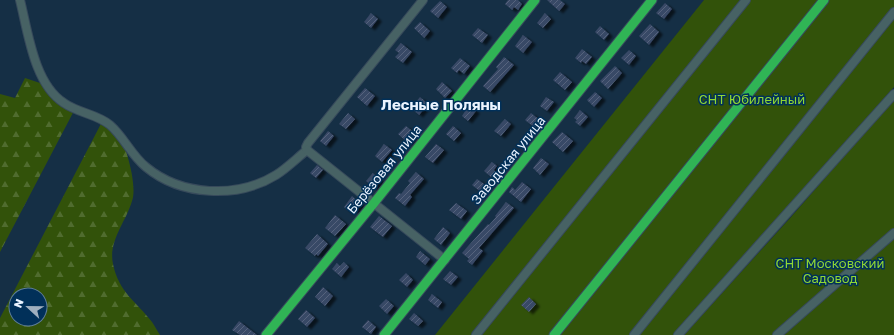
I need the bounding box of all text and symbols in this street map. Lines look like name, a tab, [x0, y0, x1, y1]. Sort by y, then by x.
park label: СНТ Юбилейный	[699, 91, 805, 107]
district label: Лесные Поляны	[381, 95, 501, 113]
street label: Заводская улица	[467, 113, 549, 207]
street label: Берёзовая улица	[343, 121, 425, 217]
park label: СНТ Московский Садовод	[776, 255, 884, 286]
north arrow	[8, 287, 48, 327]
text: N	[11, 297, 26, 309]

